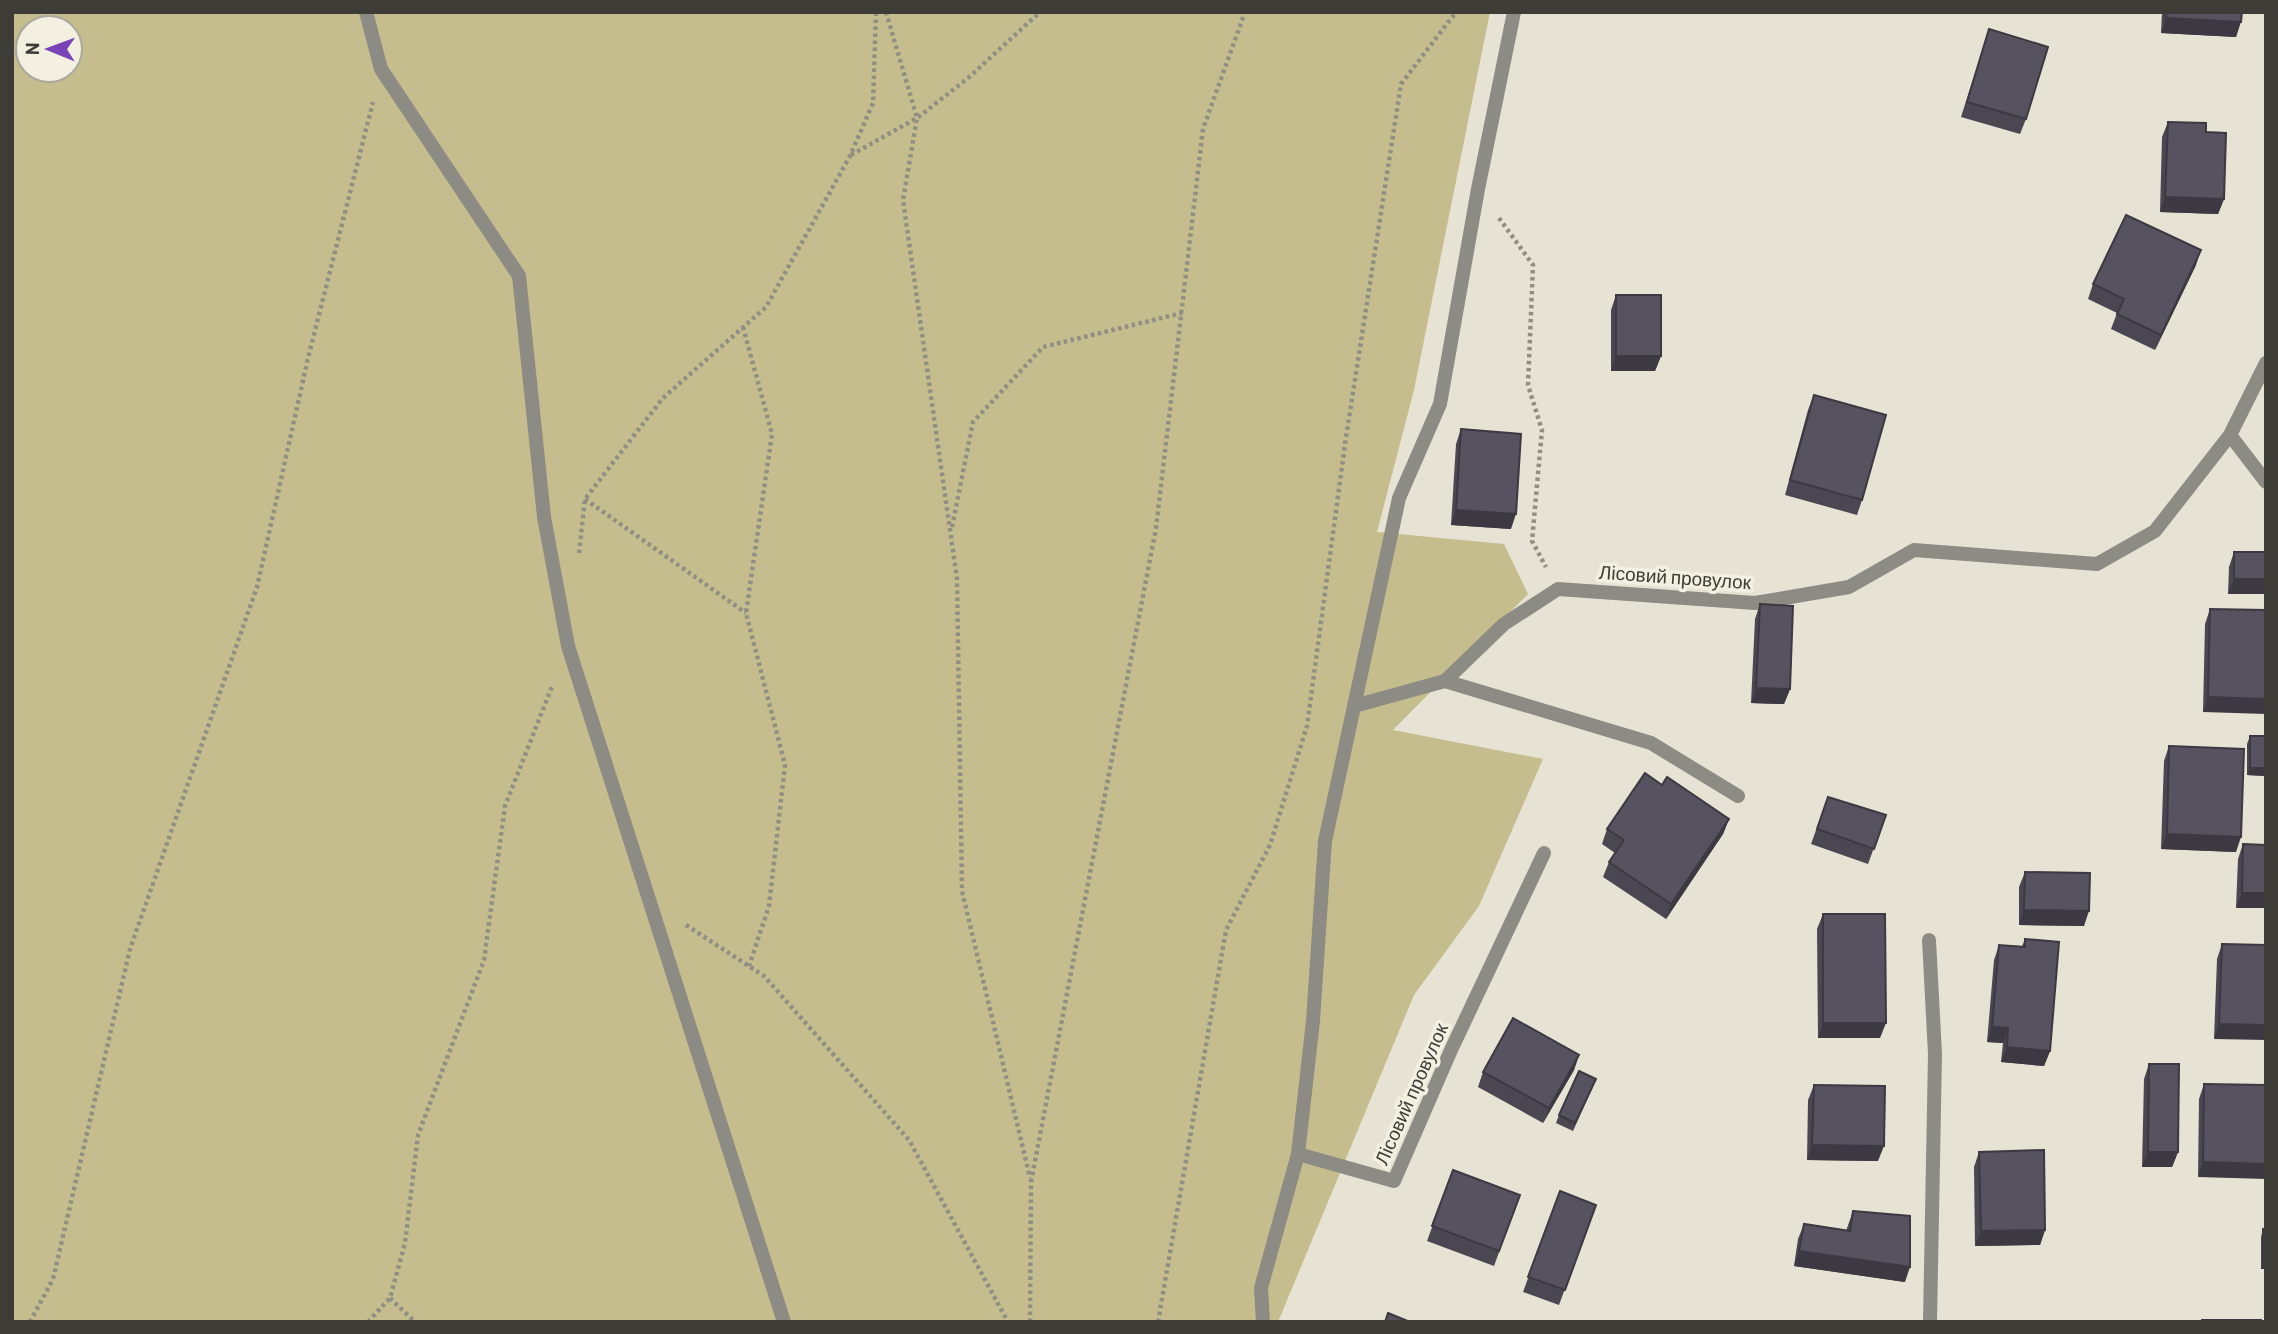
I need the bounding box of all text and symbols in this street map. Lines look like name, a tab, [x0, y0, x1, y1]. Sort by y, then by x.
north arrow	[14, 14, 84, 84]
text: N	[20, 42, 43, 55]
street label: Лісовий провулок	[1598, 560, 1753, 593]
street label: Лісовий провулок	[1369, 1019, 1452, 1168]

